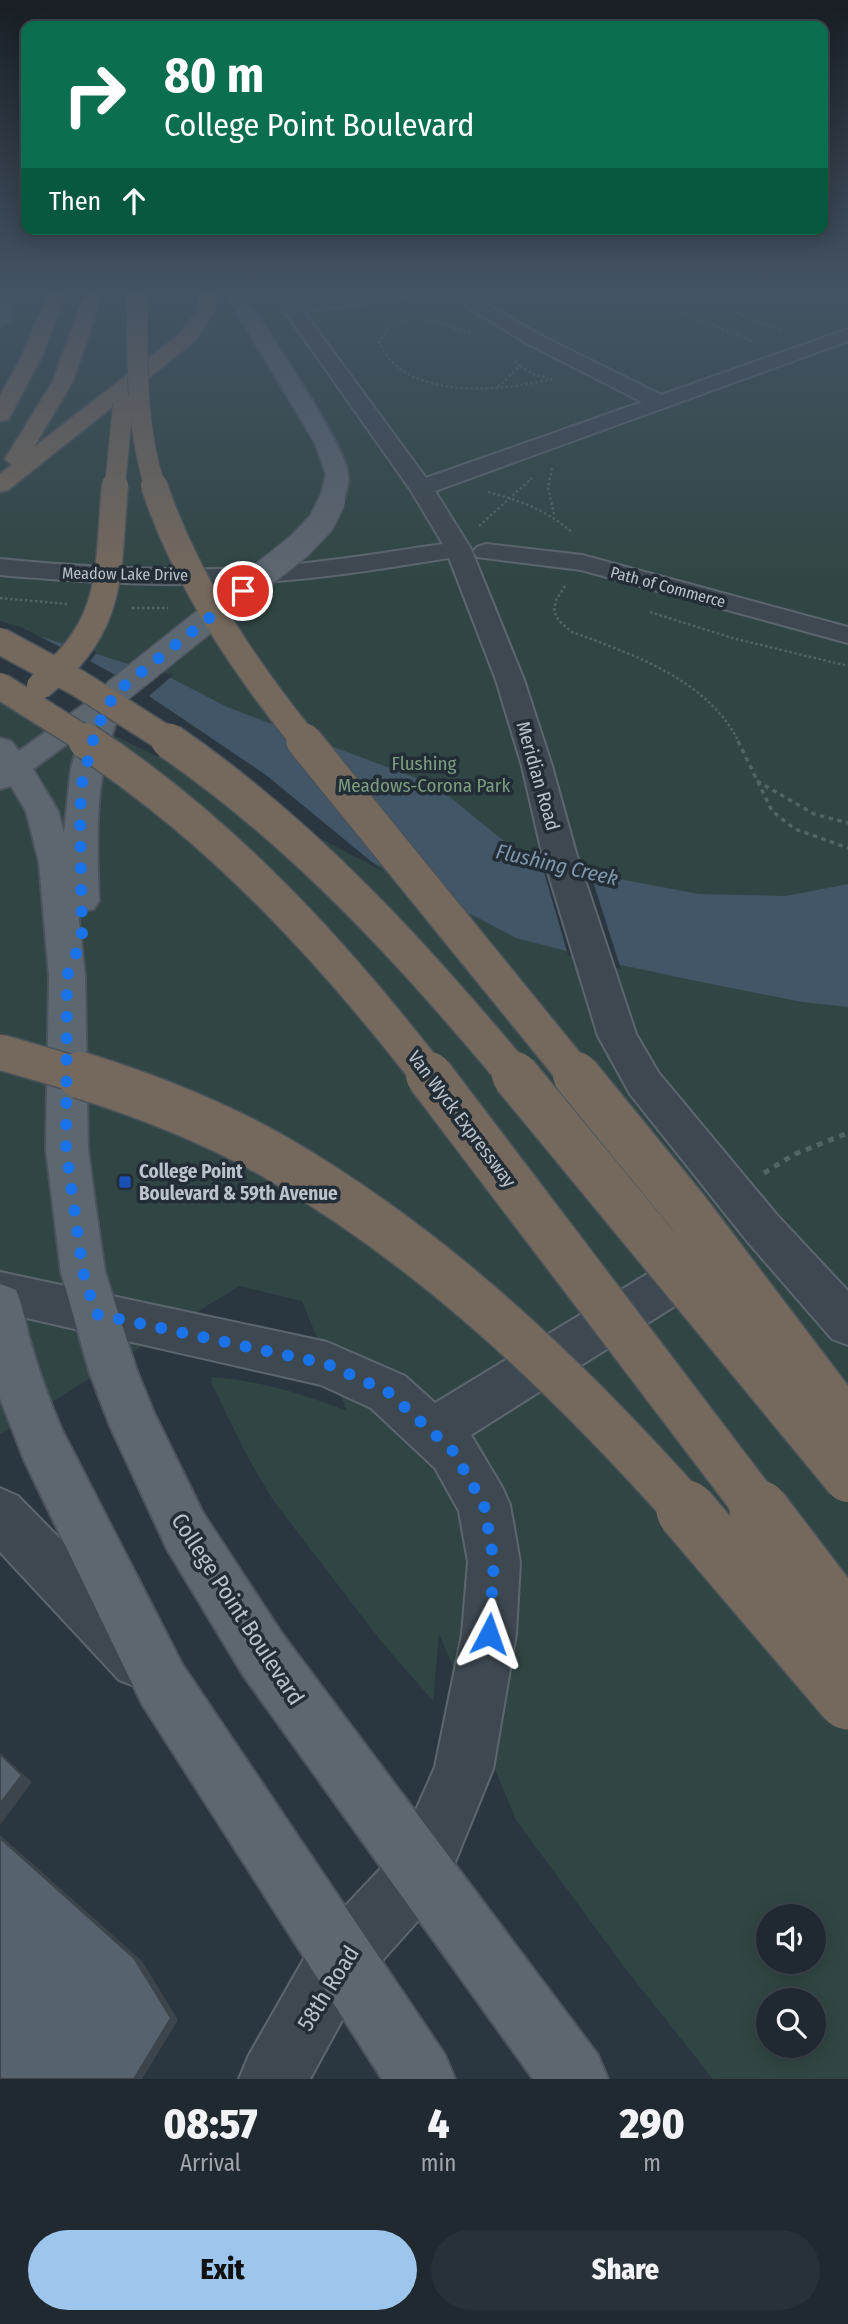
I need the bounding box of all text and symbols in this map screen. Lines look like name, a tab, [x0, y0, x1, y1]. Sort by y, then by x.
text: 80 m	[164, 46, 264, 105]
icon: right	[49, 49, 140, 140]
text: College Point Boulevard	[164, 106, 474, 144]
icon: ahead	[115, 182, 153, 220]
text: Then	[49, 186, 101, 217]
pin	[213, 561, 273, 621]
street label: Meadow Lake Drive	[62, 563, 188, 585]
street label: Path of Commerce	[608, 563, 728, 611]
icon: arrive	[224, 572, 262, 610]
street label: Meridian Road	[511, 719, 565, 833]
park label: Flushing Meadows-Corona Park	[338, 752, 510, 797]
water label: Flushing Creek	[493, 838, 621, 892]
street label: Van Wyck Expressway	[403, 1046, 521, 1192]
place label: College Point Boulevard & 59th Avenue	[139, 1160, 338, 1205]
marker: College Point Boulevard & 59th Avenue	[117, 1174, 133, 1190]
street label: College Point Boulevard	[166, 1508, 310, 1710]
position arrow	[452, 1597, 526, 1671]
map controls	[756, 1904, 826, 2058]
button: sound	[756, 1904, 826, 1974]
street label: 58th Road	[291, 1940, 365, 2036]
button: search	[756, 1988, 826, 2058]
text: 08:57	[163, 2099, 257, 2149]
text: 4	[428, 2099, 450, 2149]
text: 290	[620, 2099, 685, 2149]
text: Arrival	[180, 2149, 241, 2177]
text: min	[421, 2149, 456, 2177]
text: m	[643, 2149, 661, 2177]
button: Exit	[28, 2230, 417, 2310]
button: Share	[431, 2230, 820, 2310]

